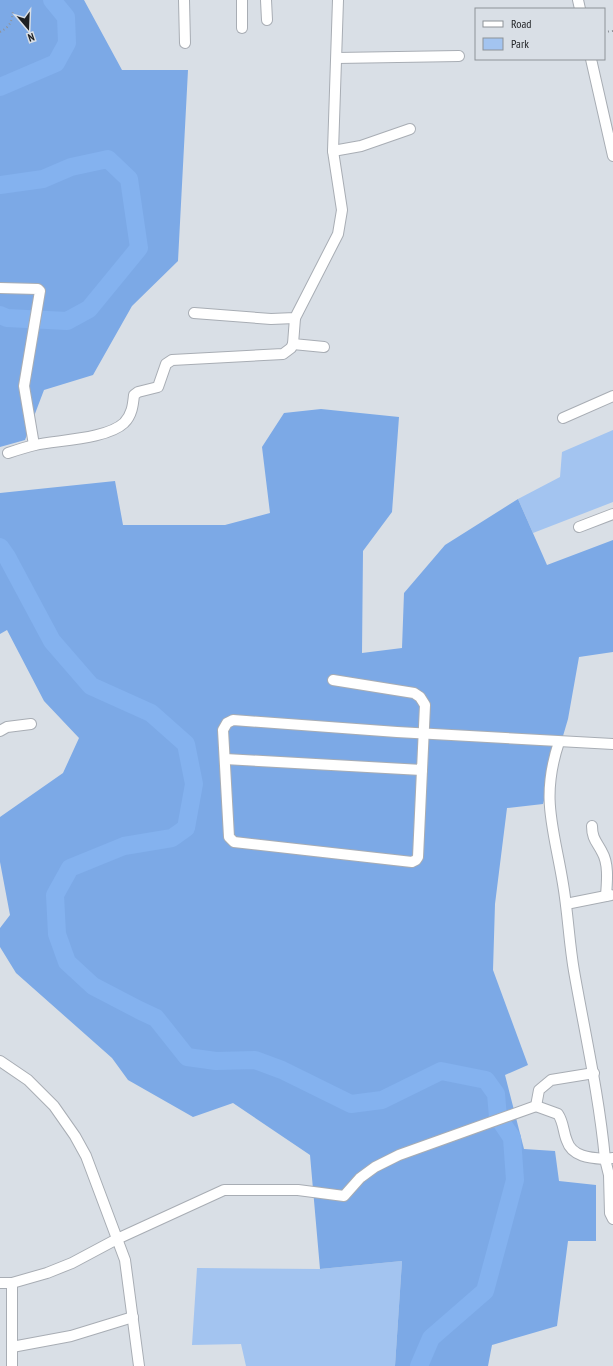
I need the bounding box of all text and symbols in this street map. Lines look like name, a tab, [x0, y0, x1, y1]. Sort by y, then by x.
north arrow	[8, 8, 48, 48]
legend	[475, 8, 605, 60]
text: Road	[511, 16, 531, 31]
text: N	[26, 30, 36, 45]
text: Park	[511, 36, 529, 51]

